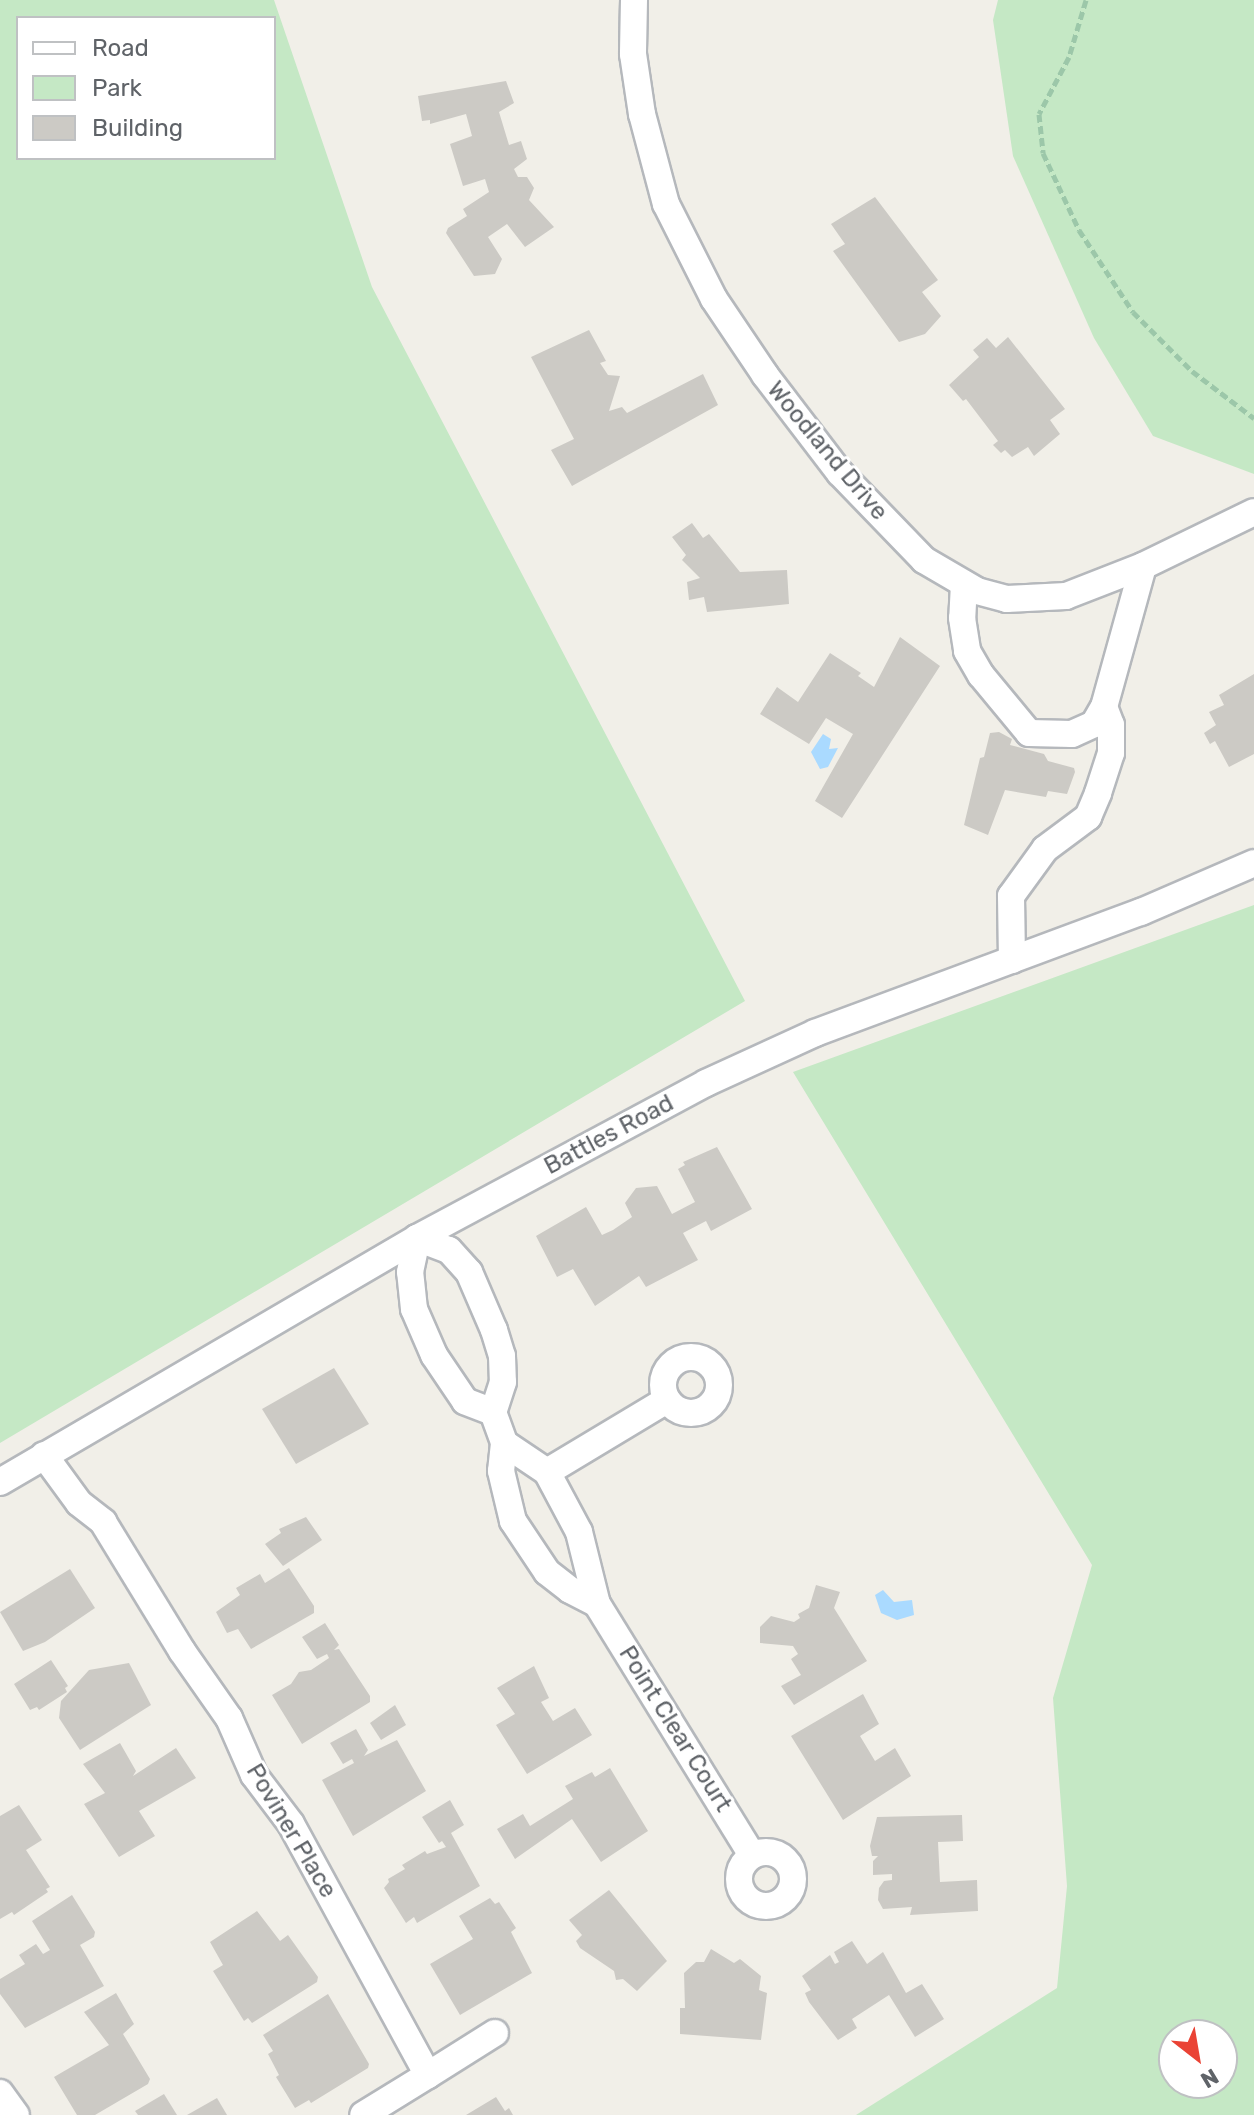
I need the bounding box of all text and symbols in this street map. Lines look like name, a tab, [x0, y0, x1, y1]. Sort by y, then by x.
legend	[16, 16, 276, 160]
text: Road	[92, 34, 149, 62]
text: Park	[92, 74, 142, 102]
text: Building	[92, 114, 183, 142]
street label: Woodland Drive	[761, 376, 893, 526]
street label: Battles Road	[539, 1089, 679, 1181]
street label: Point Clear Court	[612, 1641, 738, 1817]
street label: Poviner Place	[240, 1759, 342, 1903]
north arrow	[1158, 2019, 1238, 2099]
text: N	[1196, 2063, 1223, 2094]

